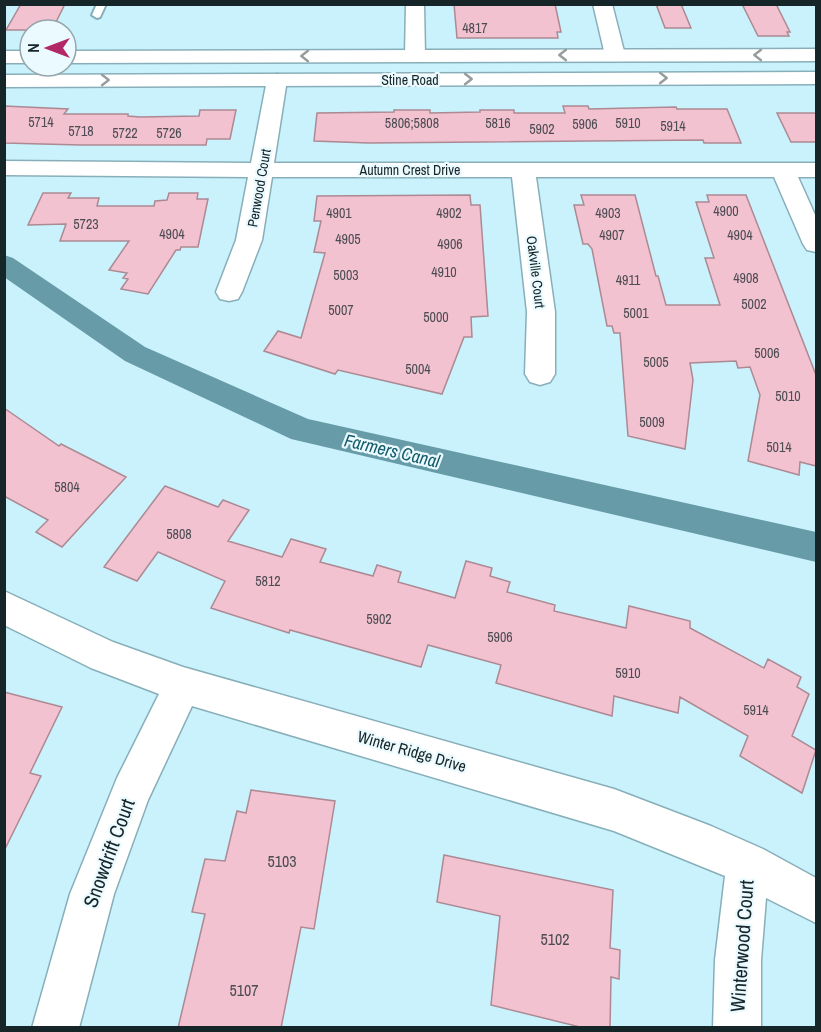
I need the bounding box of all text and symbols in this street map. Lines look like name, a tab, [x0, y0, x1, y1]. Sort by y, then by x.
north arrow	[18, 18, 78, 78]
house number: 4817	[462, 19, 488, 37]
text: N	[22, 43, 44, 53]
one-way arrow	[559, 49, 568, 61]
one-way arrow	[754, 49, 763, 61]
one-way arrow	[301, 50, 310, 62]
street label: Stine Road	[381, 71, 439, 89]
one-way arrow	[658, 72, 667, 84]
one-way arrow	[463, 73, 472, 85]
one-way arrow	[100, 74, 109, 87]
house number: 5714	[28, 113, 54, 131]
house number: 5806;5808	[385, 114, 439, 132]
house number: 5816	[485, 114, 511, 132]
house number: 5910	[615, 114, 641, 132]
house number: 5906	[572, 115, 598, 133]
house number: 5914	[660, 117, 686, 135]
house number: 5902	[529, 120, 555, 138]
house number: 5718	[68, 122, 94, 140]
house number: 5722	[112, 124, 138, 142]
house number: 5726	[156, 124, 182, 142]
street label: Penwood Court	[243, 147, 275, 229]
street label: Autumn Crest Drive	[359, 161, 460, 179]
house number: 4900	[713, 202, 739, 220]
house number: 4901	[326, 204, 352, 222]
house number: 4902	[436, 204, 462, 222]
house number: 4903	[595, 204, 621, 222]
house number: 5723	[73, 215, 99, 233]
house number: 4904	[159, 225, 185, 243]
house number: 4907	[599, 226, 625, 244]
house number: 4904	[727, 226, 753, 244]
house number: 4905	[335, 230, 361, 248]
house number: 4906	[437, 235, 463, 253]
street label: Oakville Court	[523, 235, 549, 309]
house number: 4910	[431, 263, 457, 281]
house number: 5003	[333, 266, 359, 284]
house number: 4908	[733, 269, 759, 287]
house number: 4911	[616, 271, 641, 289]
house number: 5002	[741, 295, 767, 313]
house number: 5007	[328, 301, 354, 319]
house number: 5001	[623, 304, 649, 322]
house number: 5000	[423, 308, 449, 326]
house number: 5006	[754, 344, 780, 362]
house number: 5005	[643, 353, 669, 371]
house number: 5004	[405, 360, 431, 378]
house number: 5010	[775, 387, 801, 405]
house number: 5009	[639, 413, 665, 431]
water label: Farmers Canal	[342, 427, 443, 474]
house number: 5014	[766, 438, 792, 456]
house number: 5804	[54, 478, 80, 496]
house number: 5808	[166, 525, 192, 543]
house number: 5812	[255, 572, 281, 590]
house number: 5902	[366, 610, 392, 628]
house number: 5906	[487, 628, 513, 646]
house number: 5910	[615, 664, 641, 682]
house number: 5914	[743, 701, 769, 719]
street label: Winter Ridge Drive	[355, 725, 469, 777]
street label: Snowdrift Court	[76, 794, 141, 911]
house number: 5103	[267, 850, 297, 872]
street label: Winterwood Court	[723, 879, 760, 1013]
house number: 5102	[540, 928, 570, 950]
house number: 5107	[229, 979, 259, 1001]

